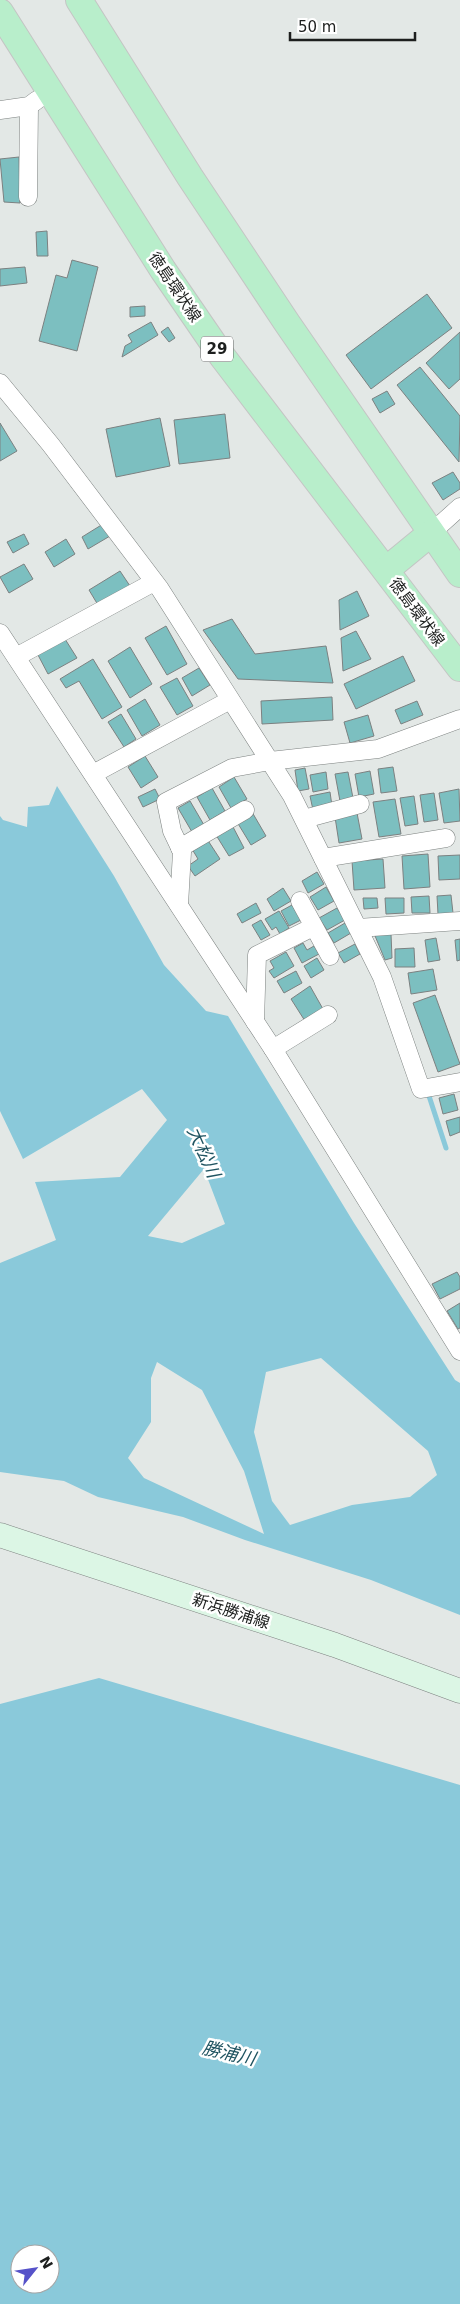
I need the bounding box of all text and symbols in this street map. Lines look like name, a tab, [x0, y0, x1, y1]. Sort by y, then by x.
scale bar	[290, 10, 415, 42]
text: 50 m	[298, 18, 336, 36]
street label: 徳島環状線	[145, 249, 205, 325]
road number: 29	[201, 336, 233, 362]
street label: 徳島環状線	[385, 574, 449, 650]
water label: 大松川	[183, 1123, 225, 1183]
street label: 新浜勝浦線	[190, 1590, 272, 1632]
water label: 勝浦川	[200, 2037, 260, 2070]
north arrow	[10, 2244, 60, 2294]
text: N	[36, 2253, 56, 2272]

